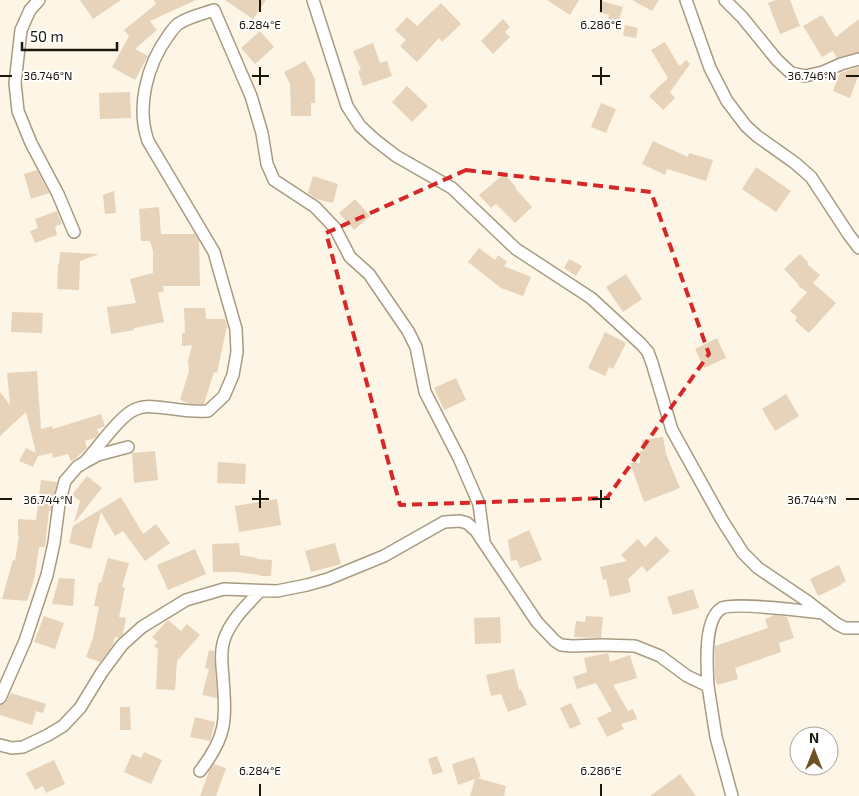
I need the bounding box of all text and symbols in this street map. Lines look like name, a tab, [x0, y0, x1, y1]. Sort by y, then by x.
text: 6.284°E	[239, 17, 281, 31]
text: 6.286°E	[580, 17, 622, 31]
scale bar	[22, 20, 118, 52]
text: 50 m	[30, 27, 64, 45]
text: 36.746°N	[23, 68, 73, 82]
text: 36.746°N	[787, 68, 837, 82]
text: 36.744°N	[23, 492, 73, 506]
text: 36.744°N	[787, 492, 837, 506]
north arrow	[789, 726, 839, 776]
text: N	[809, 729, 819, 746]
text: 6.284°E	[239, 763, 281, 777]
text: 6.286°E	[580, 763, 622, 777]

